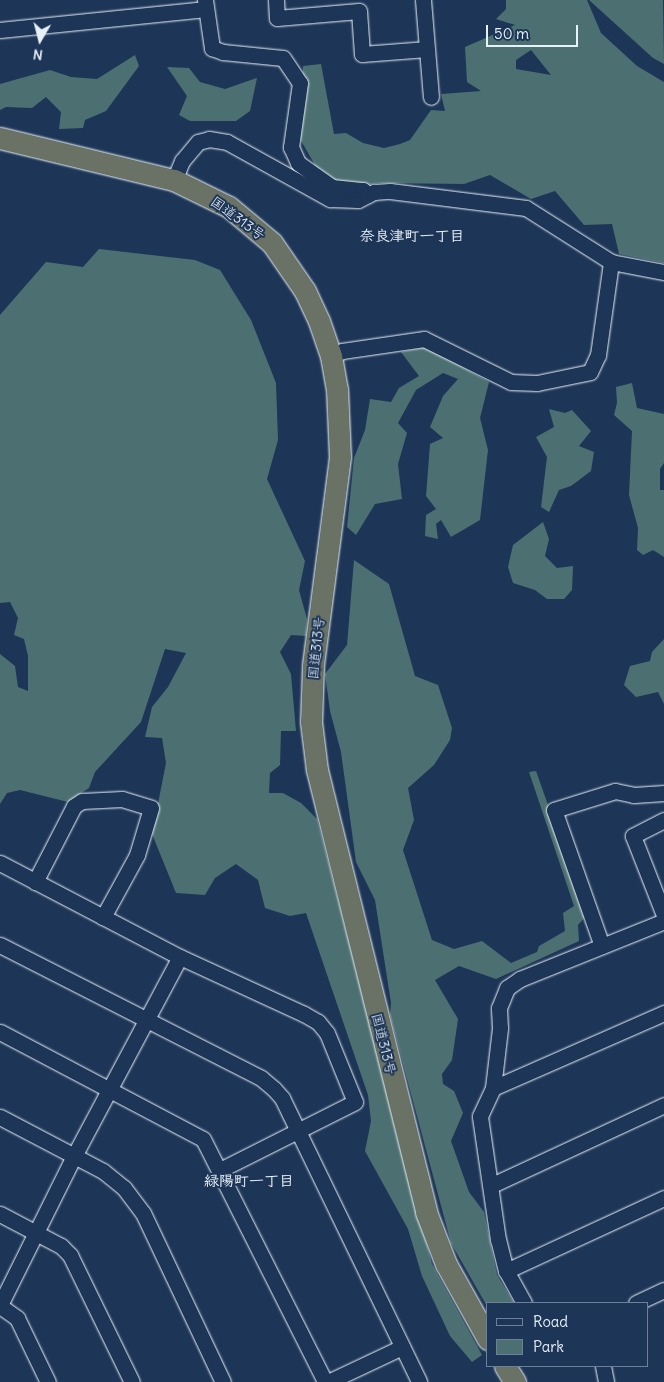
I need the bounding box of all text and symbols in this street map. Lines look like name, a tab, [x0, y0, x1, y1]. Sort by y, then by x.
north arrow	[15, 15, 65, 65]
scale bar	[489, 15, 582, 47]
text: 50 m	[494, 24, 529, 43]
text: N	[32, 45, 44, 64]
street label: 国道313号	[207, 193, 269, 243]
district label: 奈良津町一丁目	[360, 227, 464, 245]
street label: 国道313号	[304, 616, 328, 680]
street label: 国道313号	[368, 1011, 400, 1077]
district label: 緑陽町一丁目	[204, 1172, 294, 1190]
legend	[487, 1302, 649, 1367]
text: Road	[533, 1312, 568, 1331]
text: Park	[533, 1337, 564, 1356]

